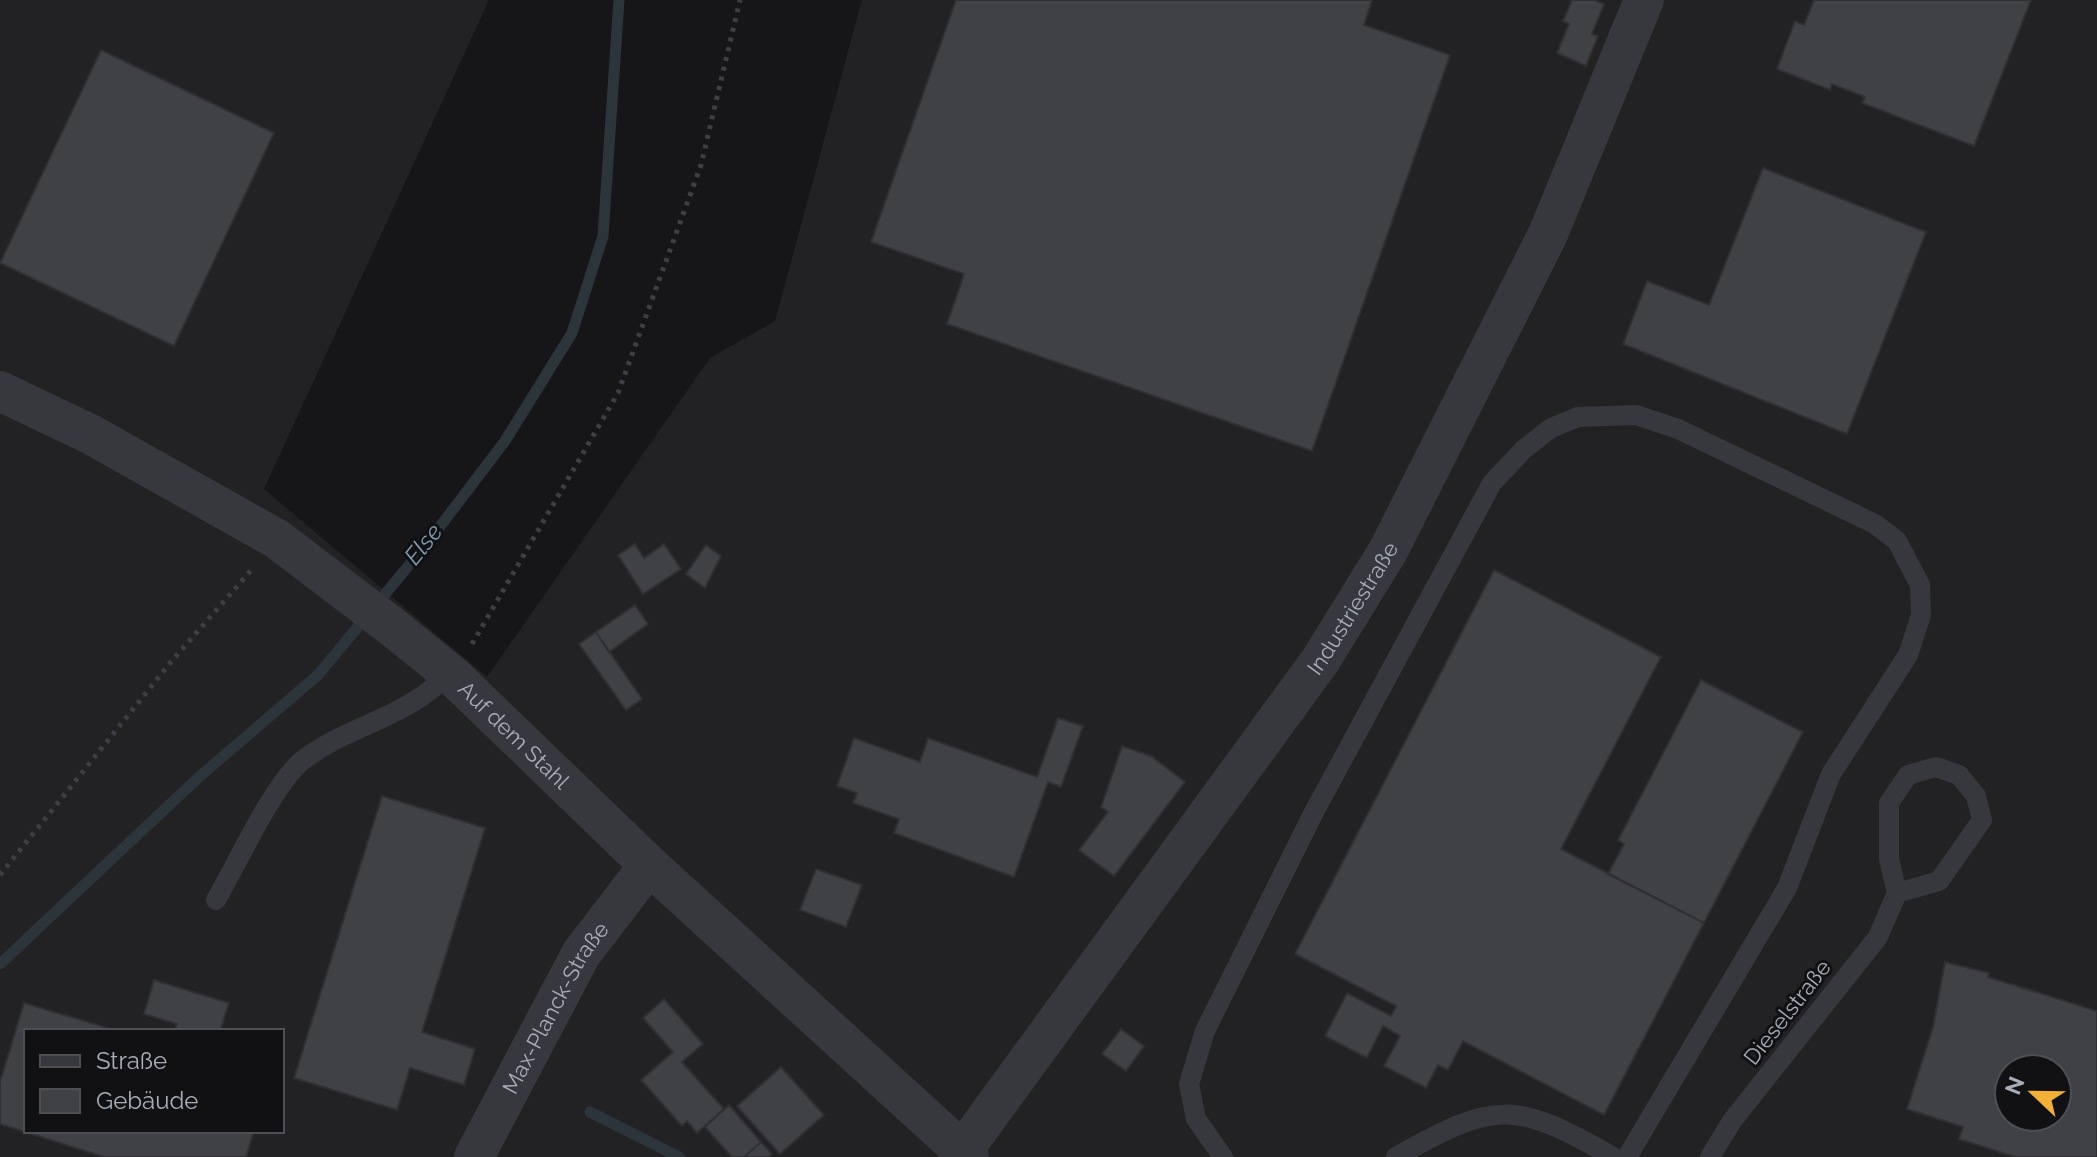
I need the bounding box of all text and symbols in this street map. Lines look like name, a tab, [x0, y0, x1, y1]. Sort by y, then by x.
water label: Else	[398, 518, 448, 570]
street label: Industriestraße	[1301, 538, 1403, 680]
street label: Auf dem Stahl	[453, 676, 575, 794]
street label: Max-Planck-Straße	[497, 917, 614, 1098]
street label: Dieselstraße	[1738, 954, 1836, 1070]
legend	[24, 1029, 284, 1133]
text: Straße	[96, 1046, 167, 1075]
north arrow	[1993, 1053, 2073, 1133]
text: N	[1999, 1073, 2030, 1098]
text: Gebäude	[96, 1086, 198, 1115]

